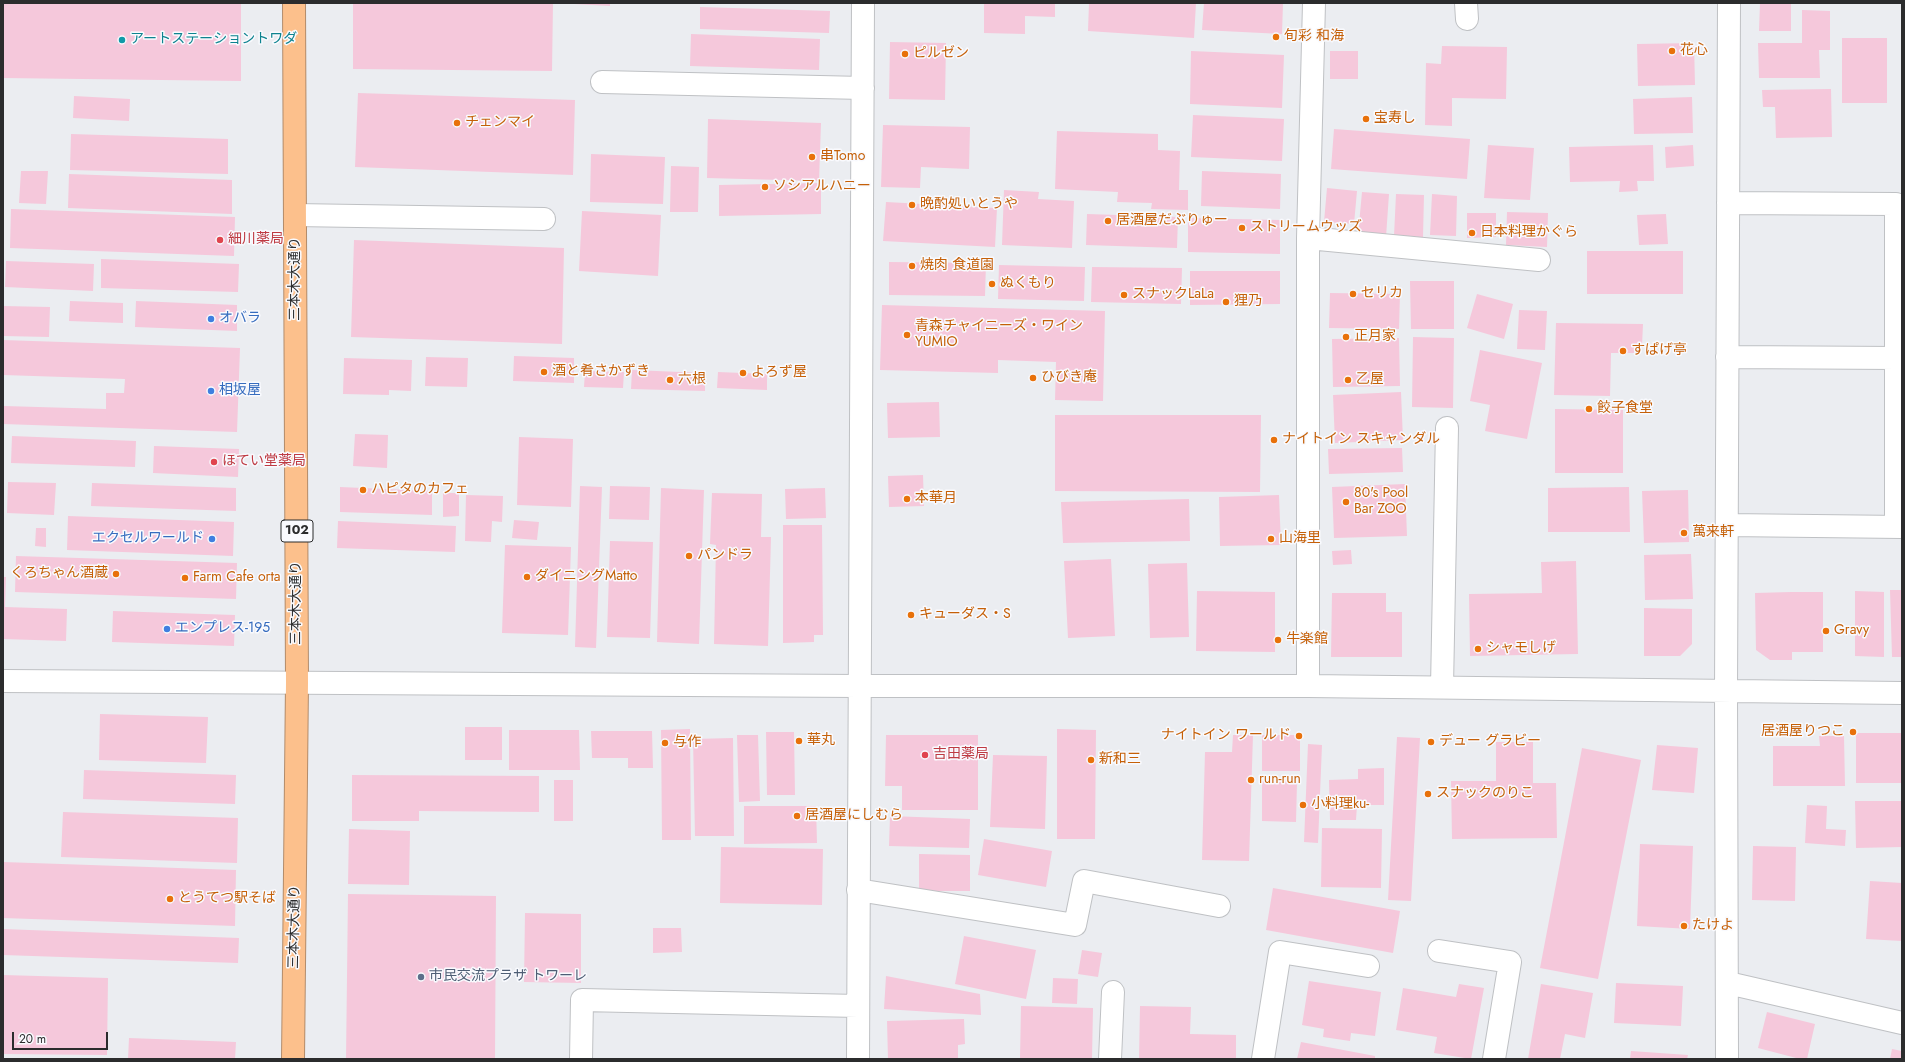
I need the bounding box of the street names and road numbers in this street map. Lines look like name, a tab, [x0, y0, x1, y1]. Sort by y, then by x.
street label: 三本木大通り	[288, 237, 304, 321]
road number: 102	[281, 520, 313, 542]
street label: 三本木大通り	[289, 561, 305, 645]
street label: 三本木大通り	[286, 885, 304, 969]

